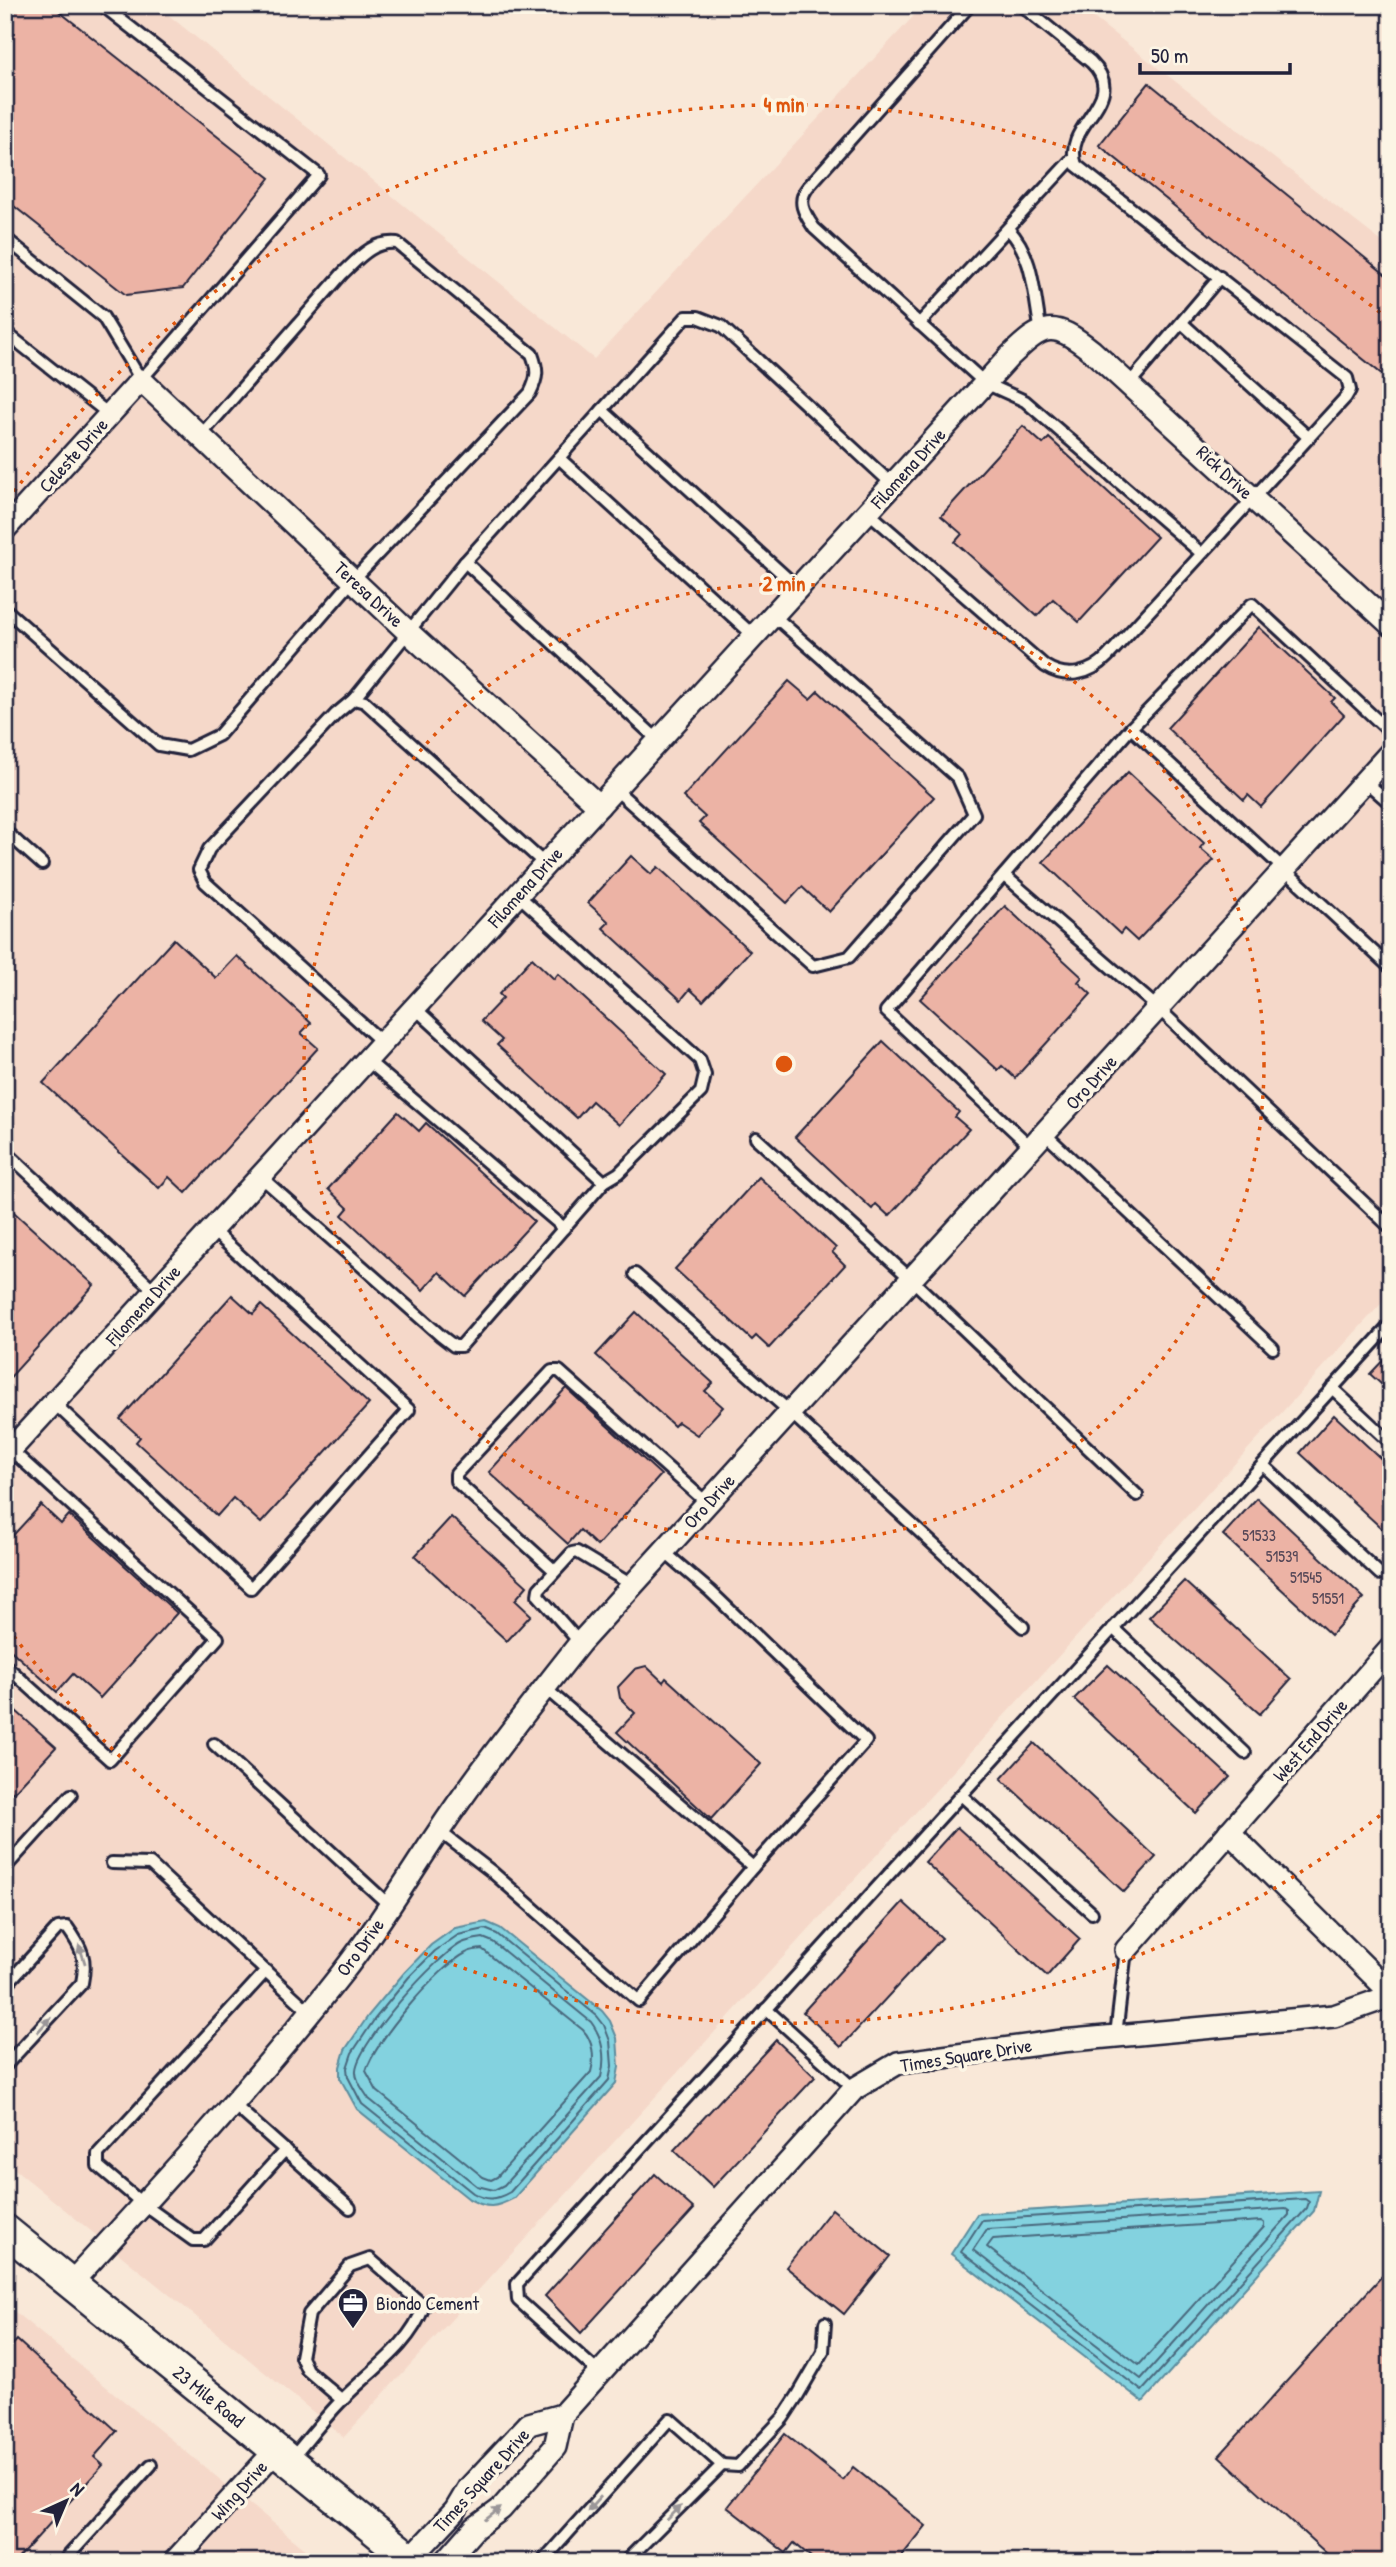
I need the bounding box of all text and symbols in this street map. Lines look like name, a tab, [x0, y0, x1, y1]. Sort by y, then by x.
scale bar	[1140, 32, 1291, 76]
text: 50 m	[1151, 41, 1188, 70]
text: 4 min	[763, 90, 805, 119]
street label: Celeste Drive	[33, 412, 114, 498]
street label: Filomena Drive	[864, 422, 952, 515]
street label: Rick Drive	[1191, 439, 1259, 505]
street label: Teresa Drive	[329, 555, 410, 633]
text: 2 min	[762, 569, 806, 598]
street label: Filomena Drive	[481, 841, 569, 934]
street label: Oro Drive	[1059, 1049, 1123, 1115]
centre of rings	[772, 1052, 796, 1076]
street label: Filomena Drive	[99, 1259, 187, 1352]
street label: Oro Drive	[677, 1468, 741, 1534]
house number: 51533	[1242, 1524, 1276, 1546]
house number: 51539	[1266, 1545, 1298, 1567]
house number: 51545	[1290, 1566, 1322, 1588]
house number: 51551	[1312, 1587, 1344, 1609]
street label: West End Drive	[1267, 1693, 1354, 1787]
street label: Oro Drive	[330, 1912, 390, 1981]
one-way arrow	[76, 1943, 87, 1964]
one-way arrow	[35, 2017, 51, 2034]
street label: Times Square Drive	[898, 2032, 1034, 2078]
office icon: Biondo Cement	[336, 2286, 370, 2330]
place label: Biondo Cement	[376, 2290, 480, 2316]
street label: 23 Mile Road	[168, 2359, 251, 2433]
street label: Times Square Drive	[427, 2422, 535, 2538]
street label: Wing Drive	[205, 2454, 273, 2526]
north arrow	[32, 2466, 102, 2536]
text: N	[65, 2476, 90, 2502]
one-way arrow	[586, 2495, 602, 2513]
one-way arrow	[665, 2505, 682, 2522]
one-way arrow	[484, 2506, 502, 2521]

